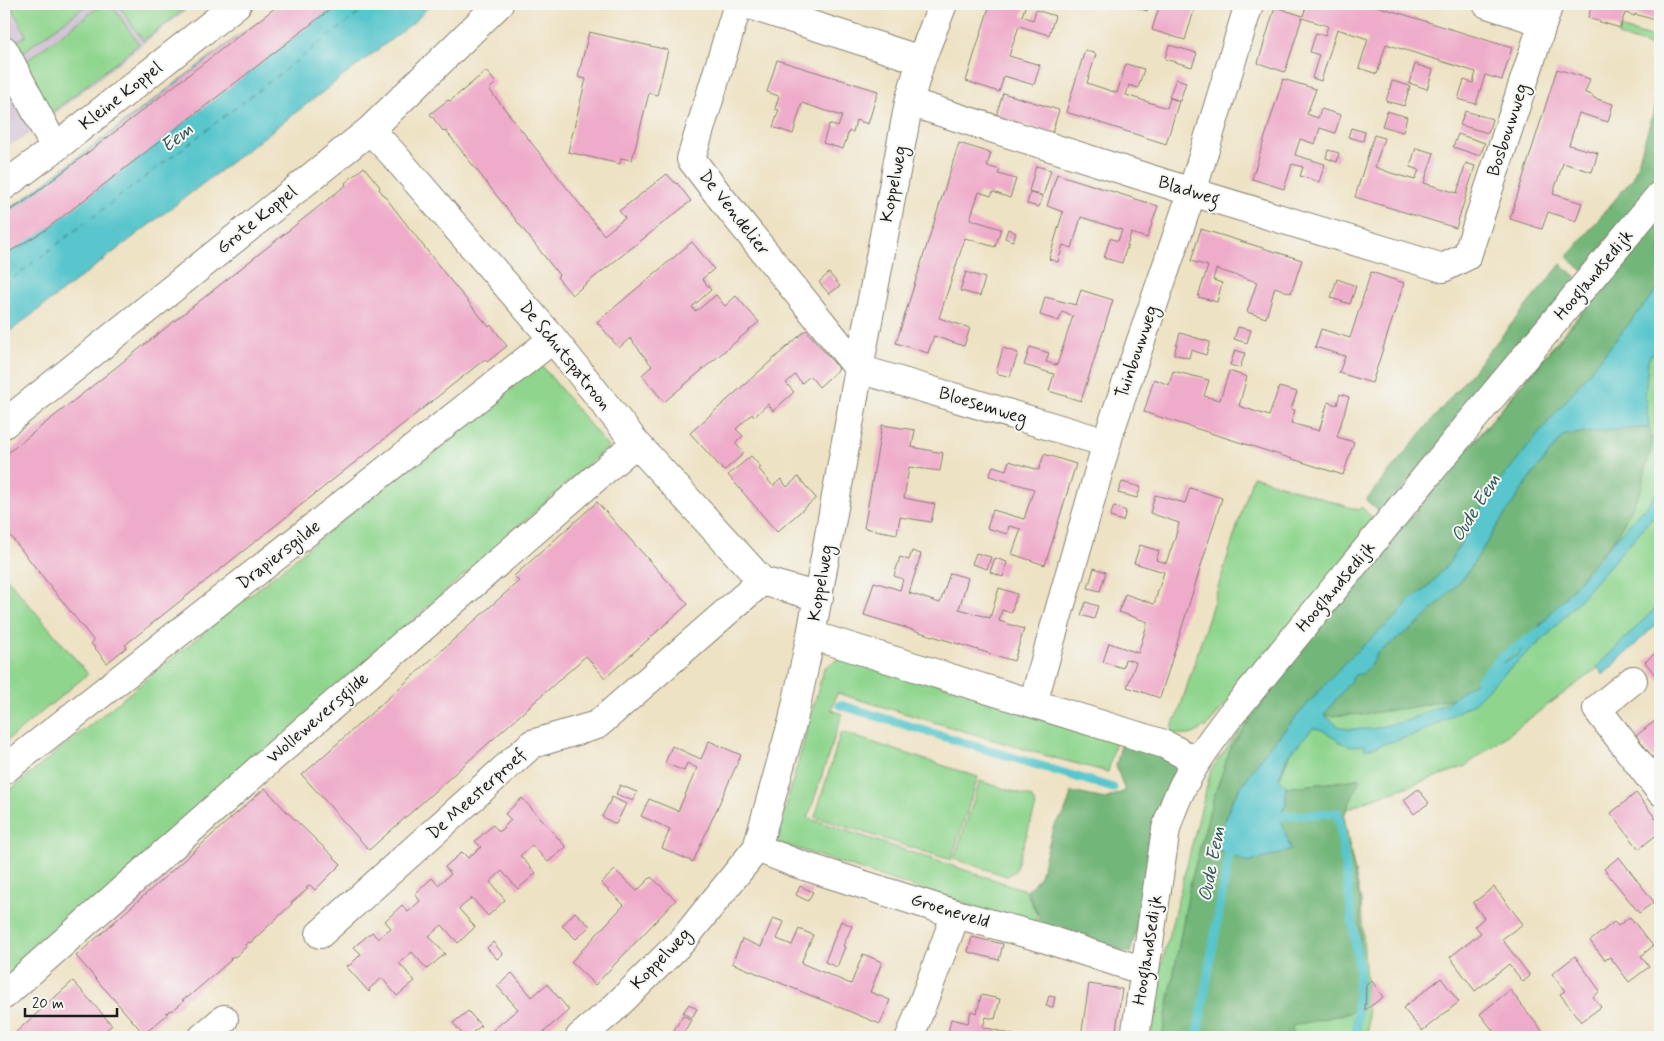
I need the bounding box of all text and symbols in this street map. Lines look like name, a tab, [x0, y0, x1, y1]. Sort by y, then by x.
street label: Kleine Koppel	[75, 56, 167, 136]
street label: Bosbouwweg	[1482, 80, 1535, 180]
water label: Eem	[156, 117, 198, 159]
street label: Koppelweg	[875, 144, 914, 225]
street label: De Vendelier	[693, 165, 775, 261]
street label: Bladweg	[1155, 170, 1223, 214]
street label: Grote Koppel	[212, 180, 302, 260]
street label: Hooglandsedijk	[1549, 225, 1641, 327]
street label: De Schutspatroon	[513, 296, 617, 416]
street label: Tuinbouwweg	[1110, 302, 1165, 402]
street label: Bloesemweg	[936, 381, 1030, 432]
water label: Oude Eem	[1445, 469, 1507, 547]
street label: Drapiersgilde	[232, 515, 326, 596]
street label: Hooglandsedijk	[1291, 537, 1383, 639]
street label: Koppelweg	[802, 543, 841, 623]
street label: Wolleweversgilde	[262, 667, 376, 771]
street label: De Meesterproef	[422, 743, 532, 845]
water label: Oude Eem	[1193, 824, 1231, 904]
street label: Groeneveld	[908, 888, 992, 934]
street label: Hooglandsedijk	[1127, 893, 1171, 1007]
street label: Koppelweg	[625, 923, 697, 996]
scale bar	[25, 986, 118, 1018]
text: 20 m	[32, 994, 64, 1014]

